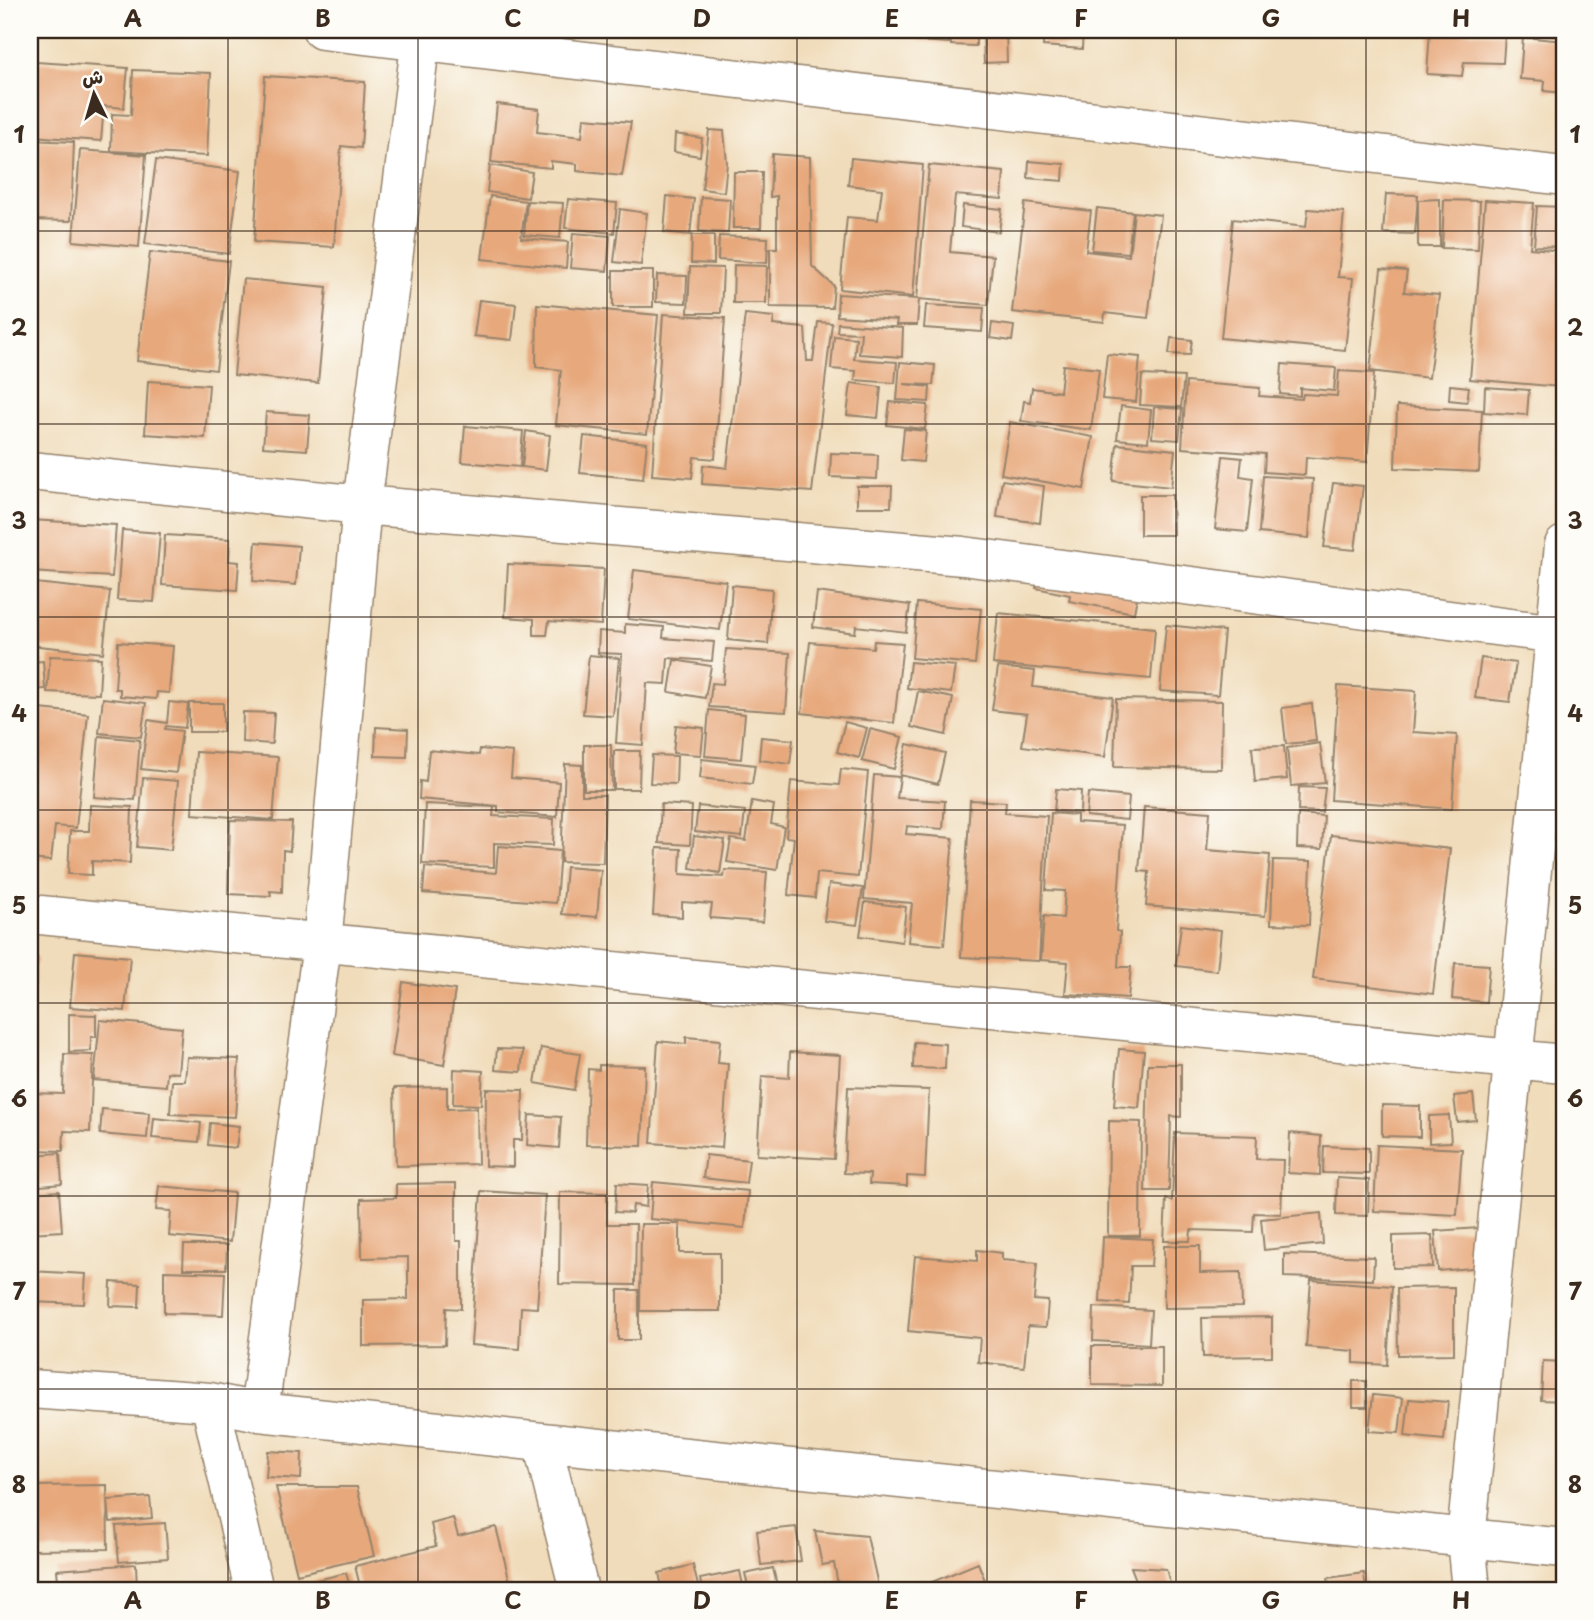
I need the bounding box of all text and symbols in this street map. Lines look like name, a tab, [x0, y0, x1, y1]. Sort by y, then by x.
text: A	[124, 0, 142, 35]
text: B	[315, 0, 331, 35]
text: C	[504, 0, 522, 35]
text: D	[693, 0, 711, 35]
text: E	[885, 0, 899, 35]
text: F	[1074, 0, 1088, 35]
text: G	[1262, 0, 1280, 35]
text: H	[1452, 0, 1470, 35]
north arrow	[60, 60, 130, 130]
text: ش	[81, 61, 104, 91]
text: 1	[14, 116, 25, 151]
text: 1	[1570, 116, 1581, 151]
text: 2	[11, 309, 27, 344]
text: 2	[1567, 309, 1583, 344]
text: 3	[11, 502, 27, 537]
text: 3	[1567, 502, 1583, 537]
text: 4	[11, 695, 27, 730]
text: 4	[1567, 695, 1583, 730]
text: 5	[12, 887, 26, 922]
text: 5	[1568, 887, 1582, 922]
text: 6	[11, 1080, 27, 1115]
text: 6	[1567, 1080, 1583, 1115]
text: 7	[12, 1273, 26, 1308]
text: 7	[1568, 1273, 1582, 1308]
text: 8	[12, 1466, 26, 1501]
text: 8	[1568, 1466, 1582, 1501]
text: A	[124, 1582, 142, 1617]
text: B	[315, 1582, 331, 1617]
text: C	[504, 1582, 522, 1617]
text: D	[693, 1582, 711, 1617]
text: E	[885, 1582, 899, 1617]
text: F	[1074, 1582, 1088, 1617]
text: G	[1262, 1582, 1280, 1617]
text: H	[1452, 1582, 1470, 1617]

